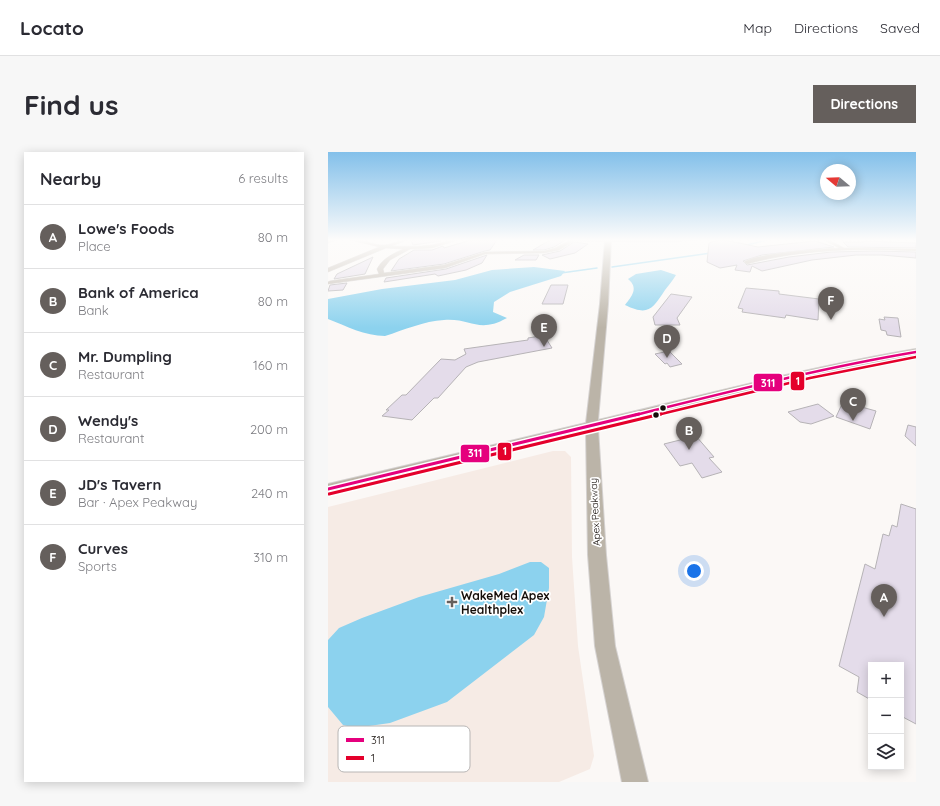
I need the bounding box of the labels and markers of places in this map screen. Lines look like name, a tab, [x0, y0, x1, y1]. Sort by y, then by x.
pin: F	[818, 287, 844, 320]
pin: E	[531, 314, 557, 347]
pin: D	[654, 325, 680, 358]
pin: C	[840, 388, 866, 421]
unlabelled marker	[658, 403, 668, 413]
unlabelled marker	[651, 410, 661, 420]
pin: B	[676, 417, 702, 450]
pin: A	[871, 584, 897, 617]
place label: WakeMed Apex Healthplex	[461, 588, 549, 617]
marker: WakeMed Apex Healthplex	[446, 596, 458, 608]

